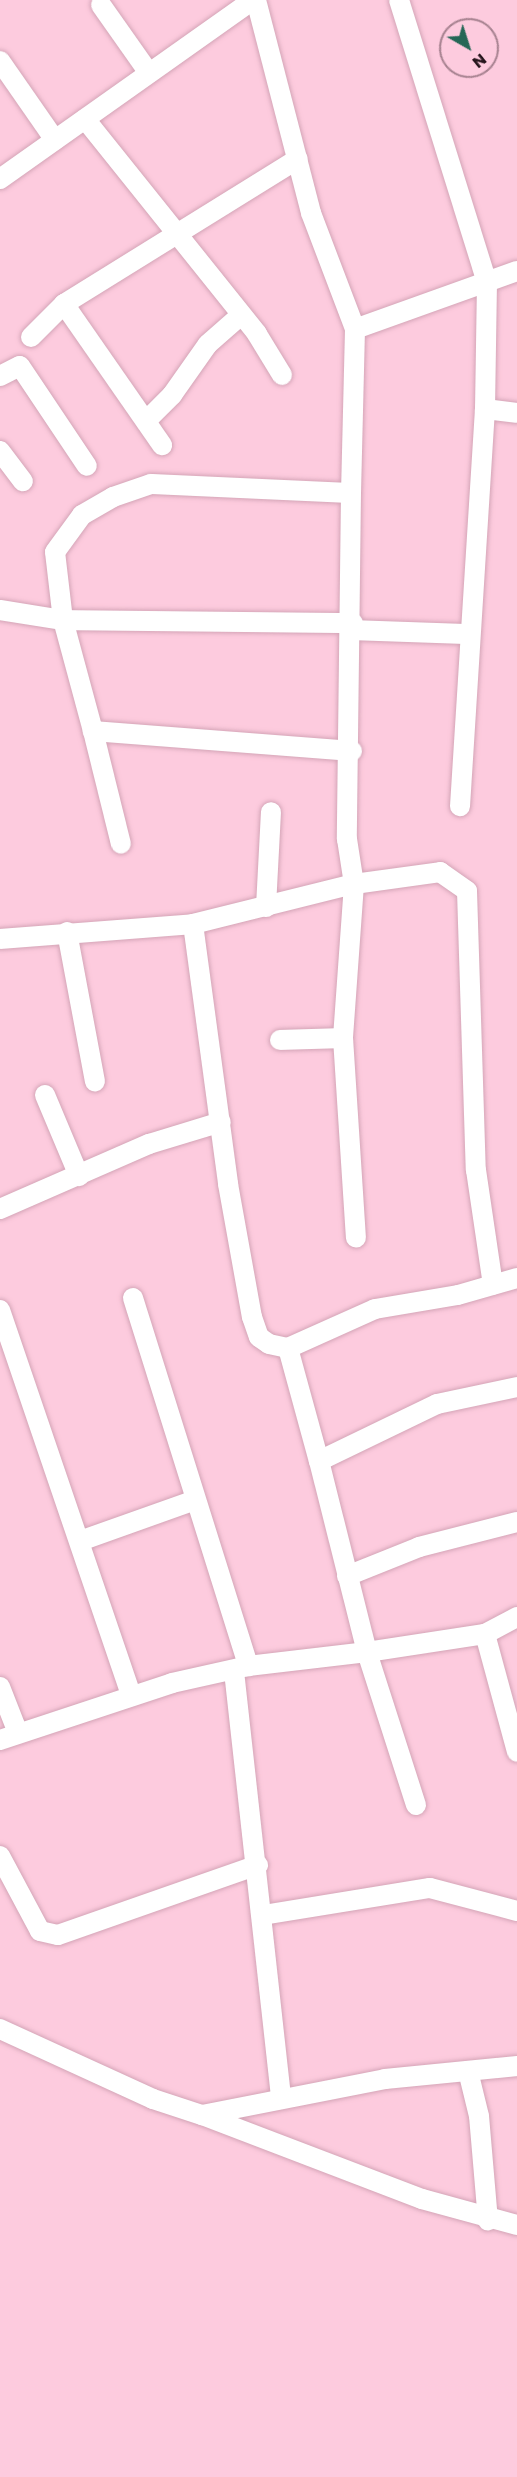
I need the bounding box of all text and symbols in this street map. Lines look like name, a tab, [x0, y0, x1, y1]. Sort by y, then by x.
north arrow	[439, 18, 499, 78]
text: N	[467, 48, 491, 74]

